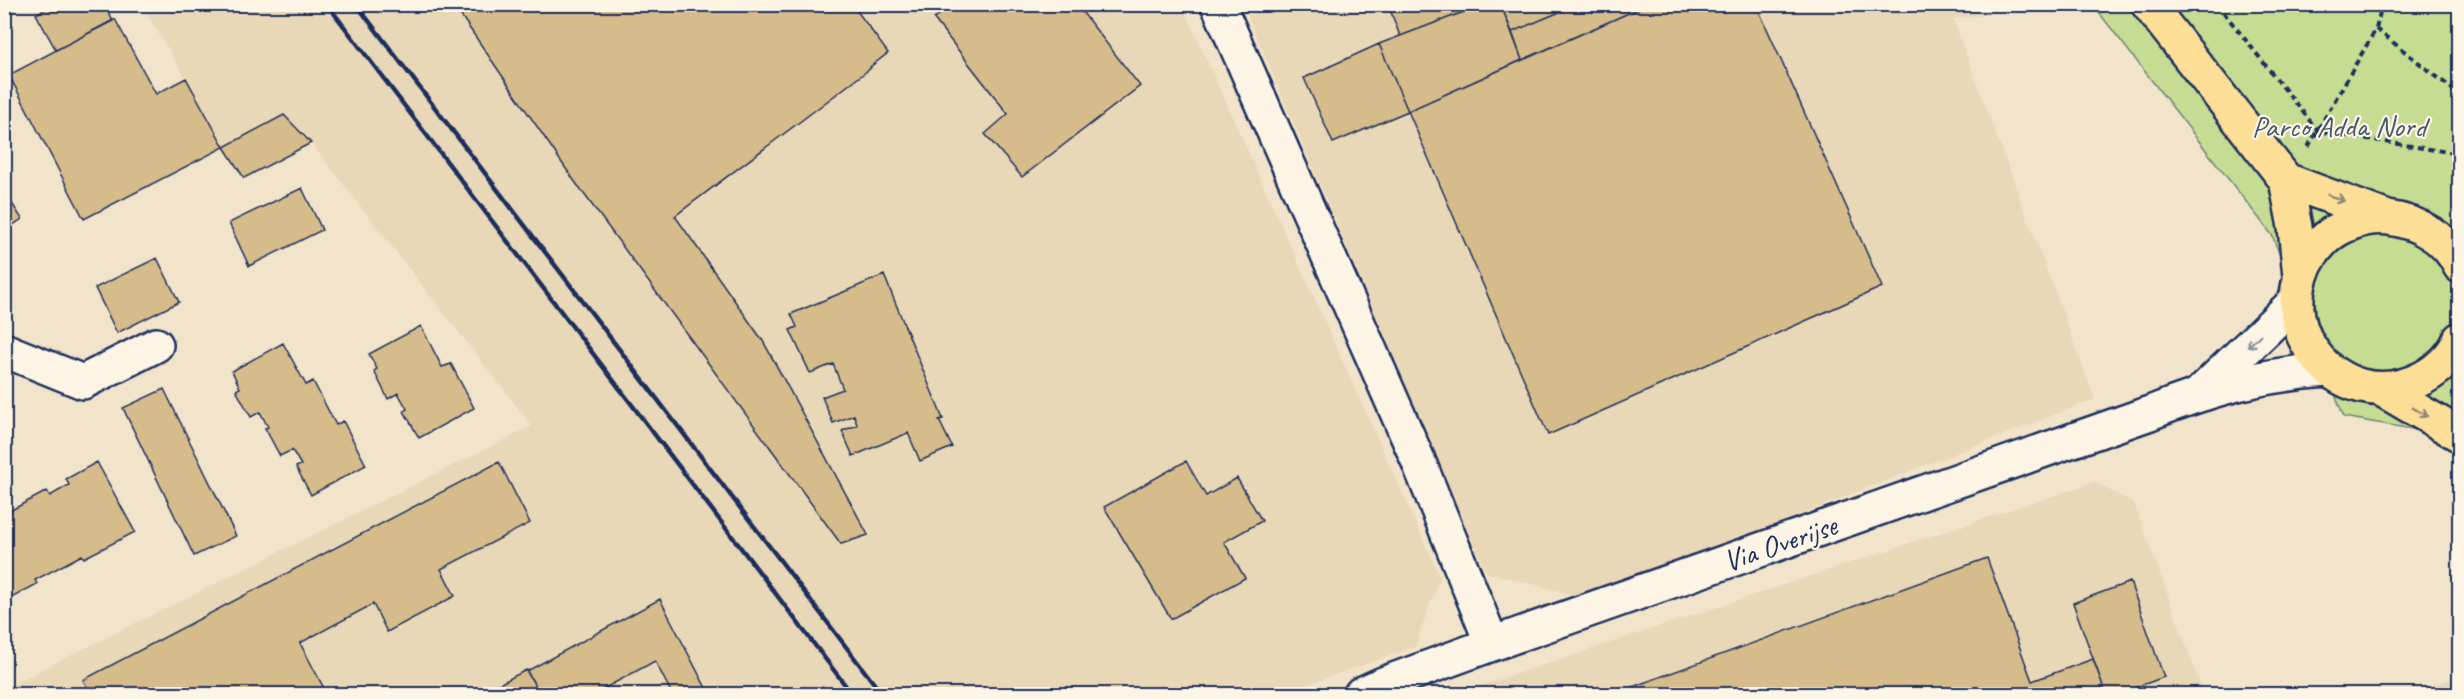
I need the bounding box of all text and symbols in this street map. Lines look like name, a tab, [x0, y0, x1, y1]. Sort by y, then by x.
park label: Parco Adda Nord	[2252, 107, 2430, 145]
one-way arrow	[2326, 194, 2345, 205]
one-way arrow	[2246, 334, 2261, 348]
one-way arrow	[2411, 407, 2428, 419]
street label: Via Overijse	[1718, 505, 1844, 580]

